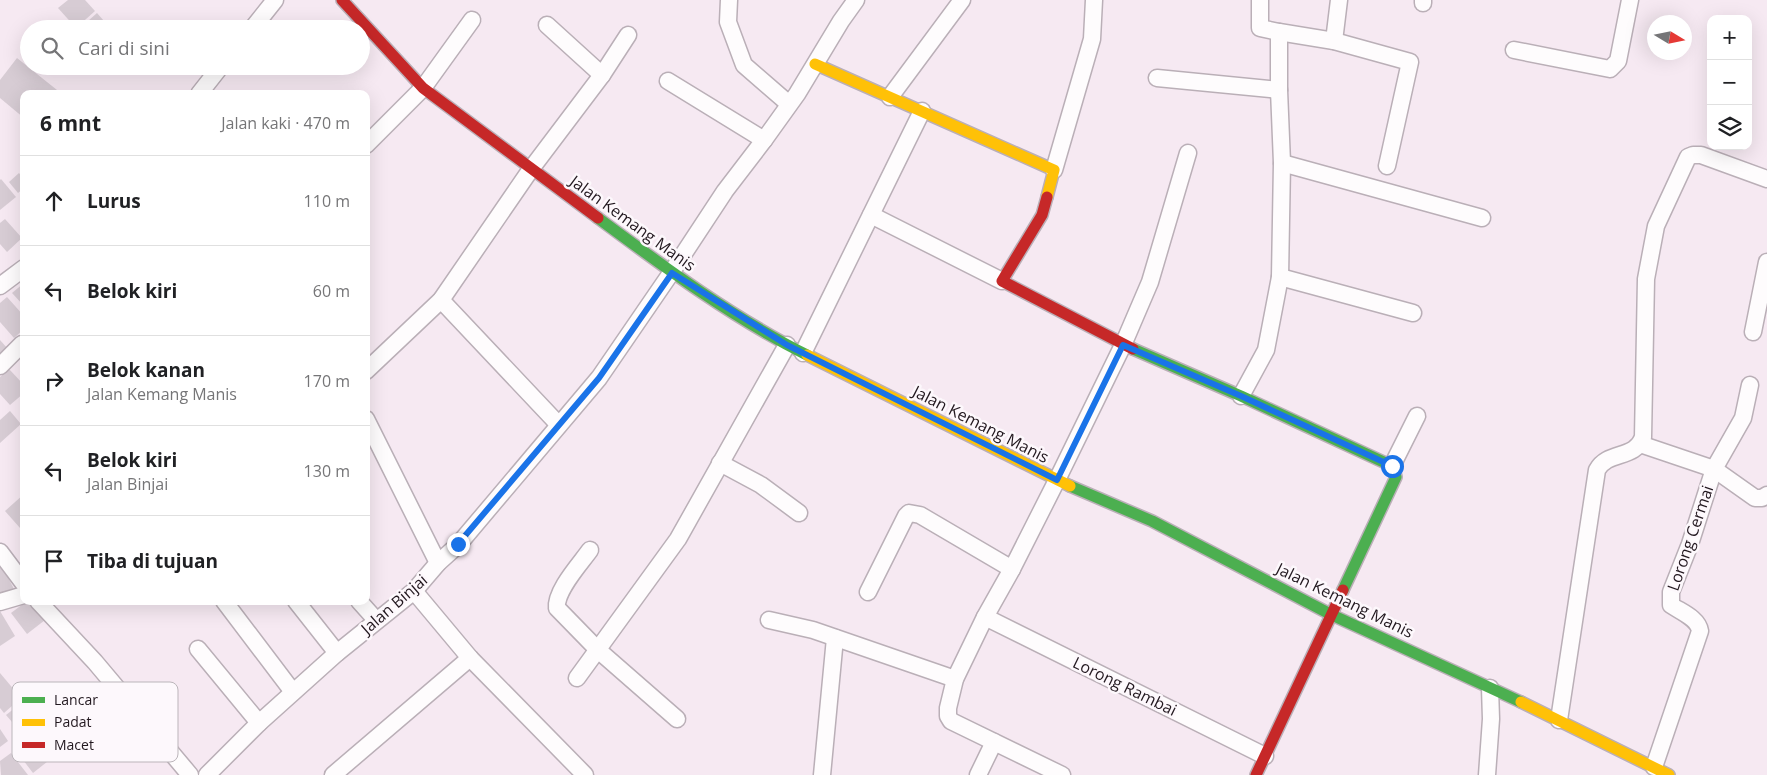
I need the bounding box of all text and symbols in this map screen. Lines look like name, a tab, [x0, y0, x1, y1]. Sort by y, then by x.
north arrow	[1647, 15, 1692, 60]
map controls	[1707, 15, 1752, 150]
button: +	[1707, 15, 1752, 60]
search box	[20, 20, 370, 75]
icon: search	[38, 34, 66, 62]
text: Cari di sini	[78, 35, 170, 61]
button: −	[1707, 60, 1752, 105]
button: layers	[1707, 105, 1752, 150]
text: 6 mnt	[40, 109, 101, 137]
text: Jalan kaki · 470 m	[221, 112, 350, 134]
street label: Jalan Kemang Manis	[564, 169, 700, 276]
icon: ahead	[40, 187, 68, 215]
text: Lurus	[87, 188, 141, 214]
text: 110 m	[304, 190, 350, 212]
icon: left	[40, 277, 68, 305]
text: Belok kiri	[87, 278, 177, 304]
text: 60 m	[313, 280, 350, 302]
text: Belok kanan	[87, 357, 205, 383]
icon: right	[40, 367, 68, 395]
text: 170 m	[304, 370, 350, 392]
street label: Jalan Kemang Manis	[907, 379, 1053, 468]
text: Jalan Kemang Manis	[87, 383, 237, 405]
text: Belok kiri	[87, 447, 177, 473]
route start	[1381, 455, 1404, 478]
icon: left	[40, 457, 68, 485]
text: 130 m	[304, 460, 350, 482]
text: Jalan Binjai	[87, 473, 168, 495]
street label: Lorong Cermai	[1662, 482, 1718, 594]
route end	[447, 533, 470, 556]
icon: arrive	[40, 547, 68, 575]
text: Tiba di tujuan	[87, 548, 218, 574]
street label: Jalan Kemang Manis	[1271, 556, 1417, 643]
street label: Jalan Binjai	[355, 569, 432, 640]
street label: Lorong Rambai	[1069, 651, 1181, 721]
legend	[12, 682, 178, 762]
text: Lancar	[54, 690, 98, 709]
text: Padat	[54, 712, 92, 731]
text: Macet	[54, 735, 94, 754]

